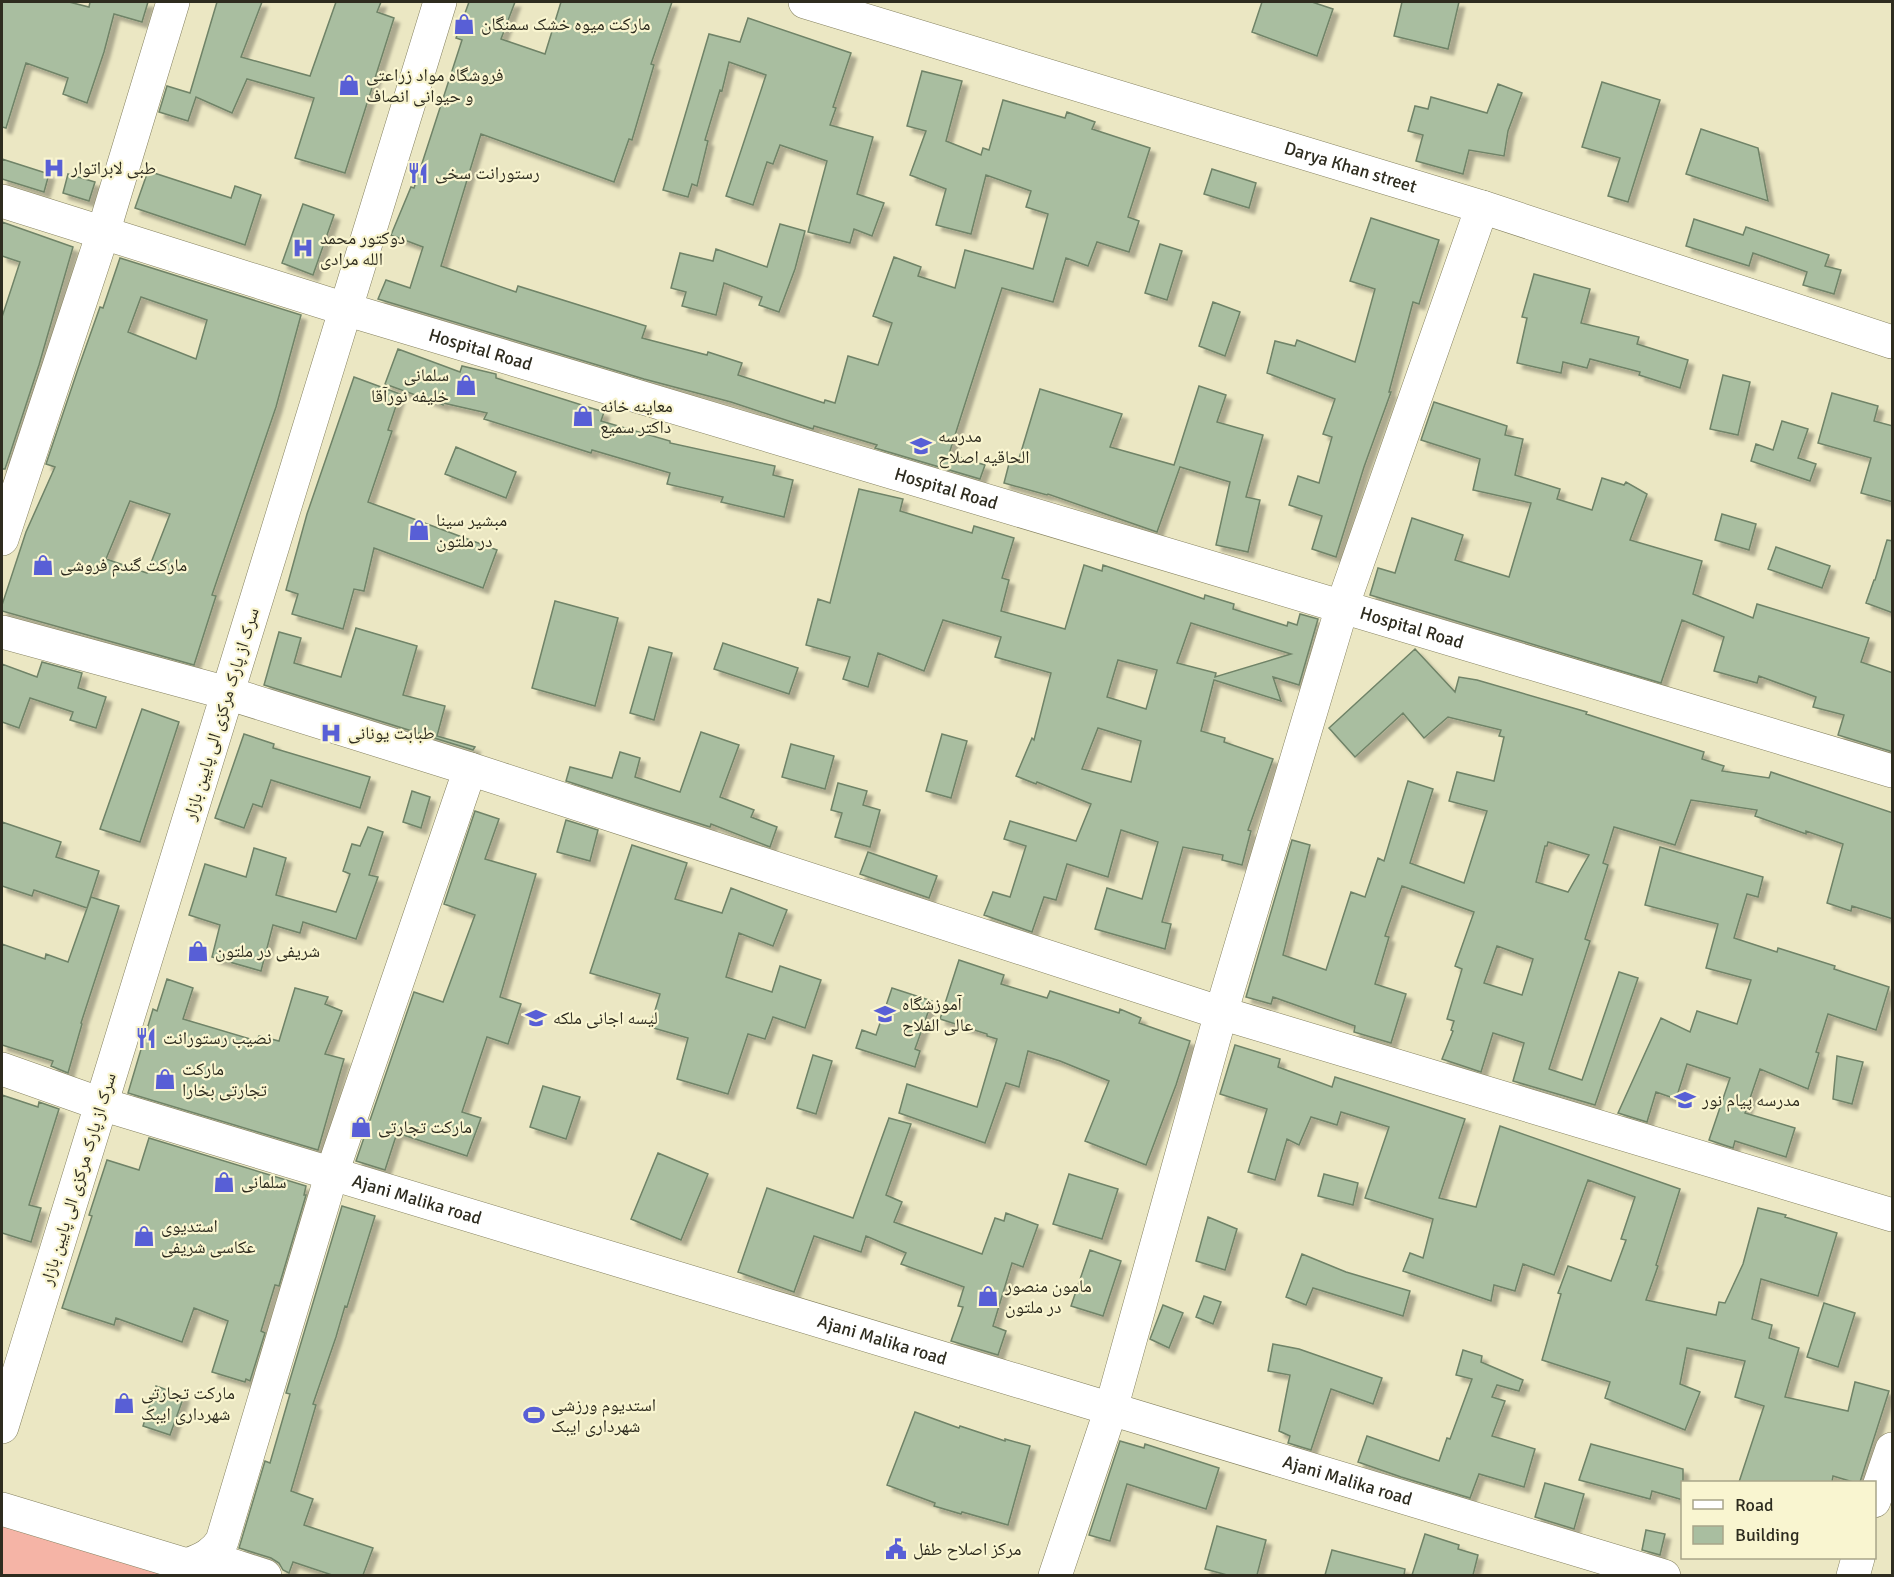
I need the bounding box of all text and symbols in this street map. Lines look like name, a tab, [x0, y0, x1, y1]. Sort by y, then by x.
shop icon: مارکت میوه خشک سمنگان	[452, 12, 476, 36]
place label: مارکت میوه خشک سمنگان	[481, 13, 650, 35]
place label: فروشگاه مواد زراعتی و حیوانی انصاف	[366, 64, 504, 107]
shop icon: فروشگاه مواد زراعتی و حیوانی انصاف	[337, 73, 361, 97]
street label: Darya Khan street	[1282, 137, 1419, 198]
hospital icon: طبی لابراتوار	[42, 156, 66, 180]
place label: طبی لابراتوار	[70, 157, 156, 179]
restaurant icon: رستورانت سخی	[406, 161, 430, 185]
place label: رستورانت سخی	[435, 162, 540, 184]
place label: دوکتور محمد الله مرادی	[320, 227, 405, 270]
hospital icon: دوکتور محمد الله مرادی	[291, 236, 315, 260]
street label: Hospital Road	[426, 324, 535, 375]
place label: سلمانی خلیفه نورآقا	[371, 364, 449, 407]
shop icon: سلمانی خلیفه نورآقا	[454, 373, 478, 397]
place label: معاینه خانه داکتر سمیع	[600, 395, 673, 439]
shop icon: معاینه خانه داکتر سمیع	[571, 404, 595, 428]
place label: مدرسه الحاقیه اصلاح	[938, 425, 1030, 469]
school or university icon: مدرسه الحاقیه اصلاح	[909, 434, 933, 458]
street label: Hospital Road	[892, 463, 1001, 514]
place label: مبشیر سینا در ملتون	[436, 509, 507, 552]
shop icon: مبشیر سینا در ملتون	[407, 518, 431, 542]
shop icon: مارکت گندم فروشی	[31, 553, 55, 577]
place label: مارکت گندم فروشی	[60, 554, 187, 577]
street label: Hospital Road	[1357, 602, 1466, 653]
street label: سرک از پارک مرکزی الی پایین بازار	[178, 605, 264, 824]
hospital icon: طبابت یونانی	[319, 721, 343, 745]
place label: طبابت یونانی	[348, 722, 435, 744]
shop icon: شریفی در ملتون	[186, 939, 210, 963]
place label: شریفی در ملتون	[215, 940, 320, 962]
place label: آموزشگاه عالی الفلاح	[902, 993, 973, 1037]
school or university icon: آموزشگاه عالی الفلاح	[873, 1002, 897, 1026]
school or university icon: لیسه اجانی ملکه	[524, 1006, 548, 1030]
place label: لیسه اجانی ملکه	[553, 1007, 658, 1029]
restaurant icon: نصیب رستورانت	[134, 1026, 158, 1050]
place label: نصیب رستورانت	[163, 1027, 272, 1049]
place label: مارکت تجارتی بخارا	[182, 1058, 267, 1101]
shop icon: مارکت تجارتی بخارا	[153, 1067, 177, 1091]
street label: سرک از پارک مرکزی الی پایین بازار	[35, 1070, 121, 1289]
school or university icon: مدرسه پیام نور	[1673, 1088, 1697, 1112]
place label: مدرسه پیام نور	[1701, 1089, 1800, 1112]
shop icon: مارکت تجارتی	[349, 1115, 373, 1139]
place label: مارکت تجارتی	[378, 1116, 472, 1138]
street label: Ajani Malika road	[350, 1169, 484, 1229]
shop icon: سلمانی	[212, 1170, 236, 1194]
place label: سلمانی	[241, 1171, 287, 1193]
place label: استدیوی عکاسی شریفی	[161, 1215, 256, 1258]
shop icon: استدیوی عکاسی شریفی	[132, 1224, 156, 1248]
place label: مامون منصور در ملتون	[1004, 1275, 1092, 1318]
shop icon: مامون منصور در ملتون	[976, 1284, 1000, 1308]
street label: Ajani Malika road	[815, 1310, 950, 1370]
place label: مارکت تجارتی شهرداری ایبک	[141, 1382, 235, 1425]
shop icon: مارکت تجارتی شهرداری ایبک	[112, 1391, 136, 1415]
place label: استدیوم ورزشی شهرداری ایبک	[551, 1394, 656, 1437]
sports icon: استدیوم ورزشی شهرداری ایبک	[522, 1403, 546, 1427]
street label: Ajani Malika road	[1280, 1450, 1415, 1510]
legend	[1681, 1481, 1876, 1559]
text: Road	[1735, 1494, 1774, 1516]
text: Building	[1735, 1524, 1799, 1546]
public building icon: مرکز اصلاح طفل	[884, 1537, 908, 1561]
place label: مرکز اصلاح طفل	[913, 1538, 1022, 1561]

